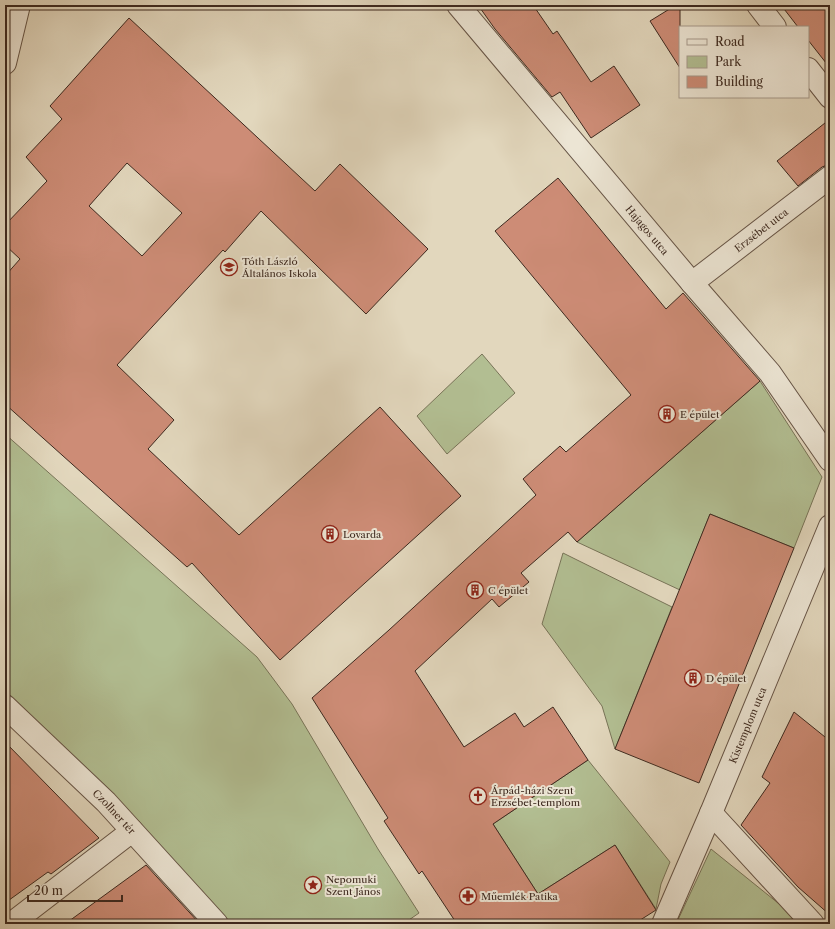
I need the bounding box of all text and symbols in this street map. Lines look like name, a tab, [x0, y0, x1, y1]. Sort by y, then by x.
legend	[679, 26, 809, 98]
text: Road	[715, 34, 745, 49]
text: Park	[715, 54, 742, 69]
text: Building	[715, 74, 763, 89]
street label: Hajagos utca	[623, 203, 672, 258]
street label: Erzsébet utca	[732, 205, 791, 255]
place label: Tóth László Általános Iskola	[241, 255, 317, 280]
school or university icon: Tóth László Általános Iskola	[219, 257, 239, 277]
building icon: E épület	[657, 404, 677, 424]
place label: E épület	[680, 408, 720, 421]
building icon: Lovarda	[320, 524, 340, 544]
place label: Lovarda	[343, 528, 382, 541]
building icon: C épület	[465, 580, 485, 600]
place label: C épület	[488, 584, 529, 597]
building icon: D épület	[683, 668, 703, 688]
place label: D épület	[706, 672, 747, 685]
street label: Kistemplom utca	[726, 685, 769, 765]
place label: Árpád-házi Szent Erzsébet-templom	[490, 784, 581, 809]
street label: Czollner tér	[90, 786, 139, 837]
church icon: Árpád-házi Szent Erzsébet-templom	[468, 786, 488, 806]
place label: Nepomuki Szent János	[326, 873, 381, 898]
place icon: Nepomuki Szent János	[303, 875, 323, 895]
scale bar	[28, 877, 122, 903]
text: 20 m	[34, 883, 63, 898]
pharmacy icon: Műemlék Patika	[458, 886, 478, 906]
place label: Műemlék Patika	[481, 890, 559, 903]

